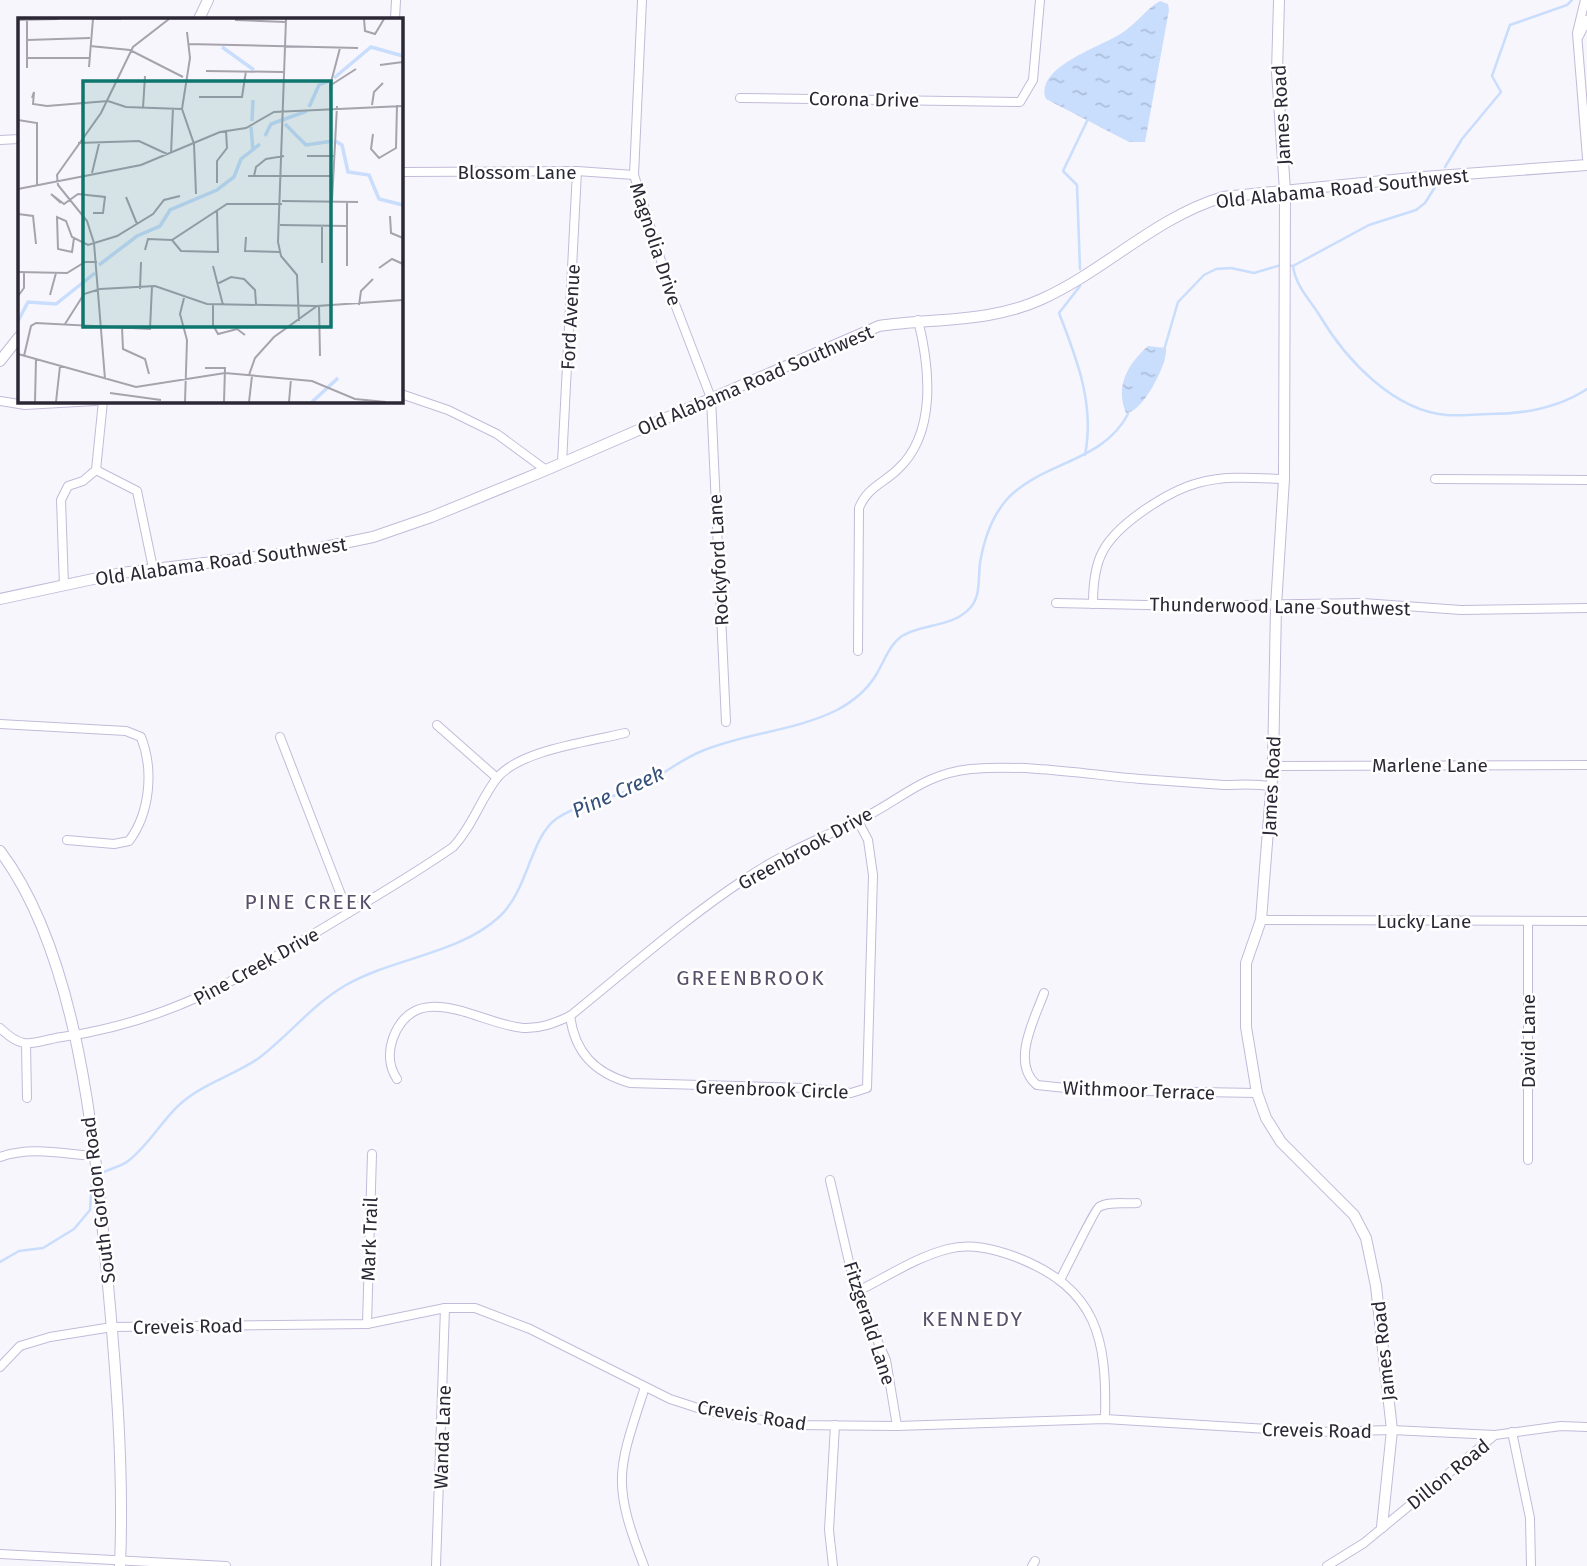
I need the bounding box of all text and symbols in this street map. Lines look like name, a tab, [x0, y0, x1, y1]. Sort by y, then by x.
inset map	[18, 18, 402, 402]
street label: James Road	[1267, 64, 1296, 166]
street label: Corona Drive	[809, 87, 919, 112]
street label: Blossom Lane	[457, 161, 577, 184]
street label: Old Alabama Road Southwest	[1215, 164, 1470, 213]
street label: Magnolia Drive	[625, 180, 686, 309]
street label: Ford Avenue	[556, 264, 585, 371]
street label: Old Alabama Road Southwest	[634, 320, 877, 441]
street label: Rockyford Lane	[704, 493, 733, 626]
street label: Old Alabama Road Southwest	[94, 532, 348, 591]
street label: Thunderwood Lane Southwest	[1149, 593, 1411, 620]
street label: James Road	[1257, 735, 1286, 837]
street label: Marlene Lane	[1372, 754, 1488, 777]
water label: Pine Creek	[568, 760, 668, 824]
street label: Greenbrook Drive	[734, 802, 876, 895]
district label: PINE CREEK	[245, 889, 373, 915]
street label: Lucky Lane	[1377, 910, 1471, 933]
street label: Pine Creek Drive	[189, 922, 323, 1010]
district label: GREENBROOK	[676, 965, 826, 991]
street label: David Lane	[1517, 994, 1540, 1088]
street label: Greenbrook Circle	[695, 1075, 849, 1104]
street label: Withmoor Terrace	[1062, 1076, 1216, 1105]
street label: South Gordon Road	[77, 1115, 120, 1285]
street label: Mark Trail	[357, 1196, 382, 1282]
street label: Fitzgerald Lane	[839, 1258, 900, 1388]
street label: James Road	[1367, 1300, 1400, 1402]
district label: KENNEDY	[922, 1306, 1024, 1332]
street label: Creveis Road	[133, 1314, 243, 1339]
street label: Wanda Lane	[429, 1384, 456, 1490]
street label: Creveis Road	[696, 1396, 808, 1435]
street label: Creveis Road	[1262, 1418, 1372, 1443]
street label: Dillon Road	[1402, 1434, 1494, 1515]

